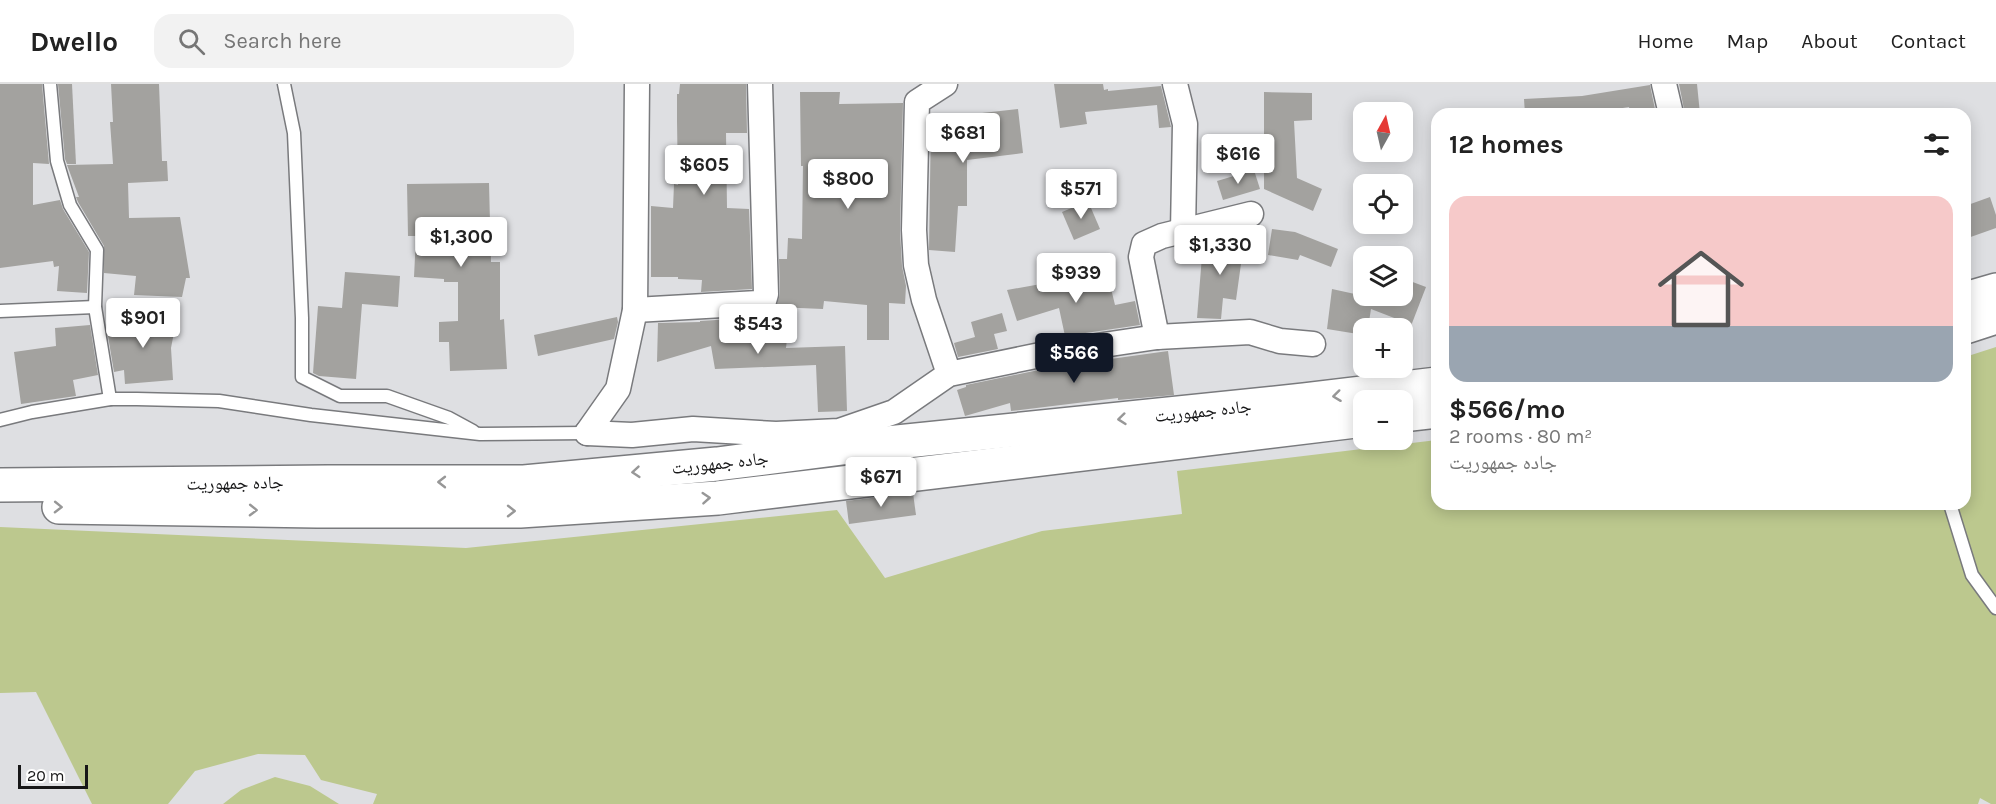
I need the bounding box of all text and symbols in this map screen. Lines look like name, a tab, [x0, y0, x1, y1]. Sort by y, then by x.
search box	[154, 14, 574, 68]
text: Dwello	[30, 25, 118, 58]
icon: search	[175, 25, 208, 58]
text: Search here	[223, 28, 342, 54]
text: Home	[1638, 29, 1694, 53]
text: Map	[1727, 29, 1768, 53]
text: About	[1801, 29, 1858, 53]
text: Contact	[1891, 29, 1966, 53]
north arrow	[1353, 102, 1413, 162]
map controls	[1353, 102, 1413, 450]
pin: $681	[927, 113, 999, 164]
text: $681	[940, 121, 986, 144]
icon: filters	[1920, 128, 1953, 161]
text: 12 homes	[1449, 129, 1564, 160]
pin: $616	[1202, 134, 1274, 185]
text: $616	[1215, 142, 1261, 165]
pin: $605	[668, 145, 740, 196]
text: $605	[679, 153, 729, 176]
pin: $800	[812, 159, 884, 210]
text: $800	[822, 167, 874, 190]
pin: $571	[1045, 169, 1117, 220]
button: locate	[1353, 174, 1413, 234]
text: $571	[1060, 177, 1102, 200]
pin: $1,300	[412, 217, 510, 268]
text: $1,300	[429, 225, 493, 248]
pin: $1,330	[1171, 225, 1269, 276]
text: $1,330	[1188, 233, 1252, 256]
icon: home	[1647, 235, 1755, 343]
button: layers	[1353, 246, 1413, 306]
pin: $939	[1040, 253, 1112, 304]
text: $939	[1051, 261, 1101, 284]
pin: $901	[107, 298, 179, 349]
pin: $543	[722, 304, 794, 355]
text: $901	[120, 306, 166, 329]
text: $543	[733, 312, 783, 335]
button: +	[1353, 318, 1413, 378]
pin: $566	[1038, 333, 1110, 384]
text: $566	[1049, 341, 1099, 364]
one-way arrow	[1333, 390, 1342, 402]
button: −	[1353, 390, 1413, 450]
text: $566/mo	[1449, 394, 1565, 425]
street label: جاده جمهوریت	[1154, 395, 1252, 427]
one-way arrow	[1118, 412, 1127, 425]
text: 2 rooms · 80 m²	[1449, 425, 1592, 448]
street label: جاده جمهوریت	[671, 447, 769, 479]
text: جاده جمهوریت	[1449, 451, 1557, 474]
pin: $671	[845, 457, 917, 508]
one-way arrow	[632, 465, 641, 478]
text: $671	[860, 465, 903, 488]
street label: جاده جمهوریت	[186, 471, 284, 495]
one-way arrow	[437, 476, 446, 488]
one-way arrow	[702, 492, 711, 505]
one-way arrow	[54, 500, 63, 513]
one-way arrow	[249, 504, 258, 516]
one-way arrow	[507, 505, 516, 517]
scale bar	[18, 762, 88, 790]
text: 20 m	[27, 766, 65, 785]

